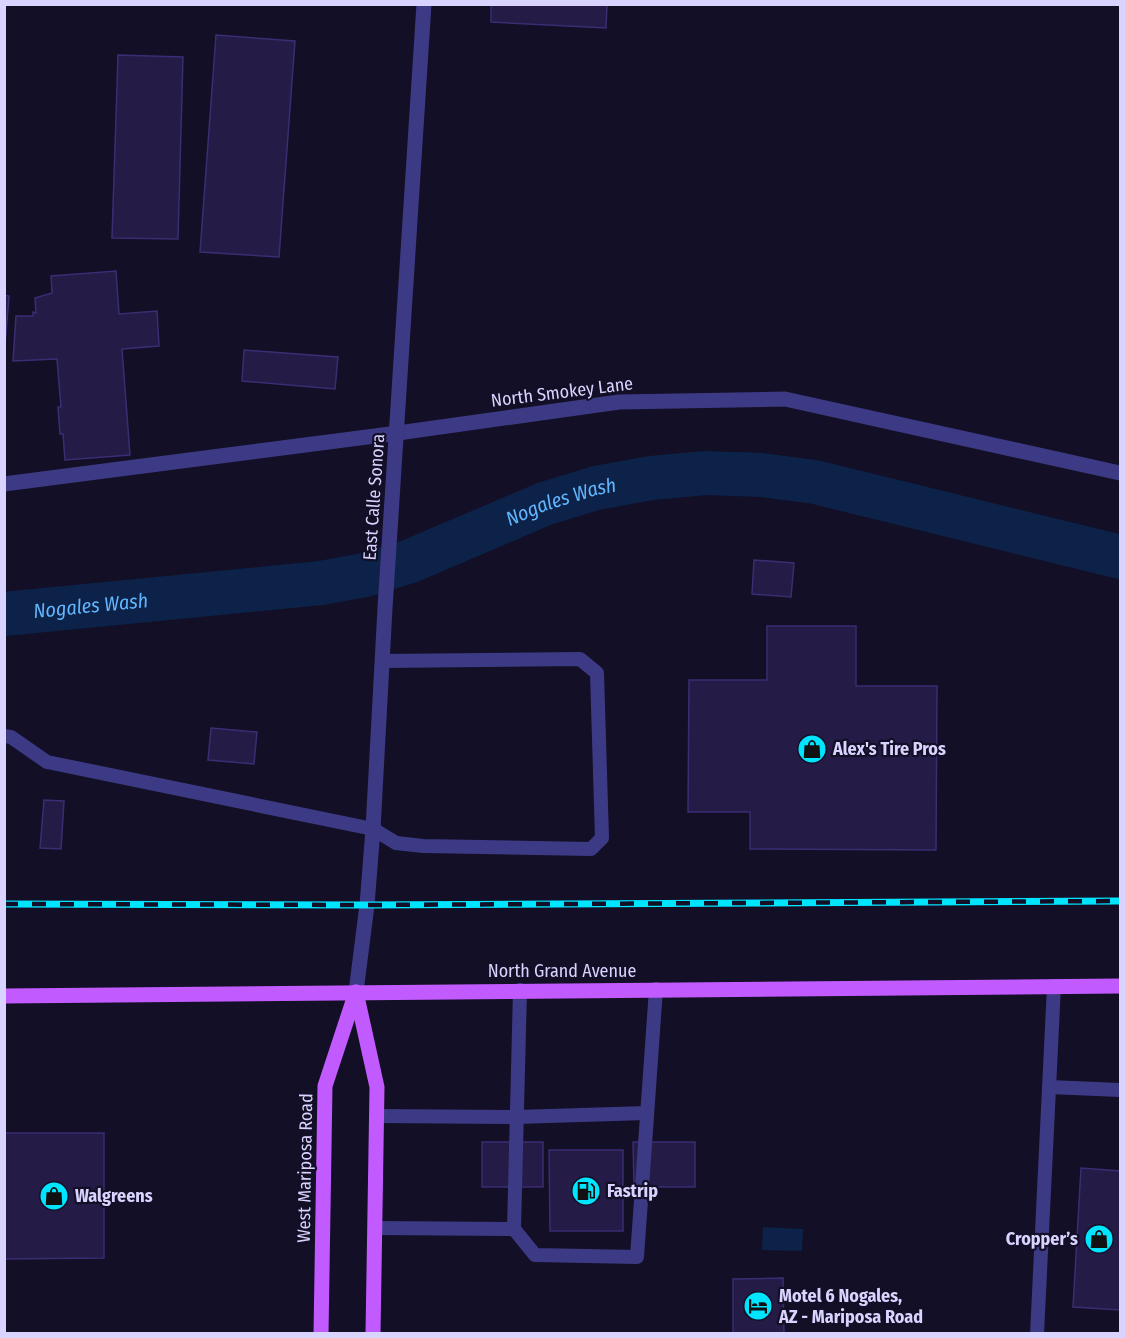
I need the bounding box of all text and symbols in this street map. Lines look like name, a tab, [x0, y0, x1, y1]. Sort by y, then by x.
street label: North Smokey Lane	[490, 372, 634, 412]
street label: East Calle Sonora	[359, 433, 389, 561]
water label: Nogales Wash	[502, 473, 618, 531]
water label: Nogales Wash	[32, 588, 149, 623]
shop icon: Alex's Tire Pros	[796, 733, 828, 765]
place label: Alex's Tire Pros	[832, 738, 946, 760]
street label: North Grand Avenue	[488, 960, 636, 982]
street label: West Mariposa Road	[293, 1093, 317, 1243]
fuel station icon: Fastrip	[570, 1175, 602, 1207]
shop icon: Walgreens	[38, 1180, 70, 1212]
place label: Fastrip	[607, 1180, 658, 1202]
place label: Walgreens	[75, 1185, 153, 1207]
shop icon: Cropper’s	[1083, 1223, 1115, 1255]
place label: Cropper’s	[1006, 1228, 1078, 1250]
place label: Motel 6 Nogales, AZ - Mariposa Road	[778, 1285, 923, 1328]
hotel icon: Motel 6 Nogales, AZ - Mariposa Road	[742, 1290, 774, 1322]

